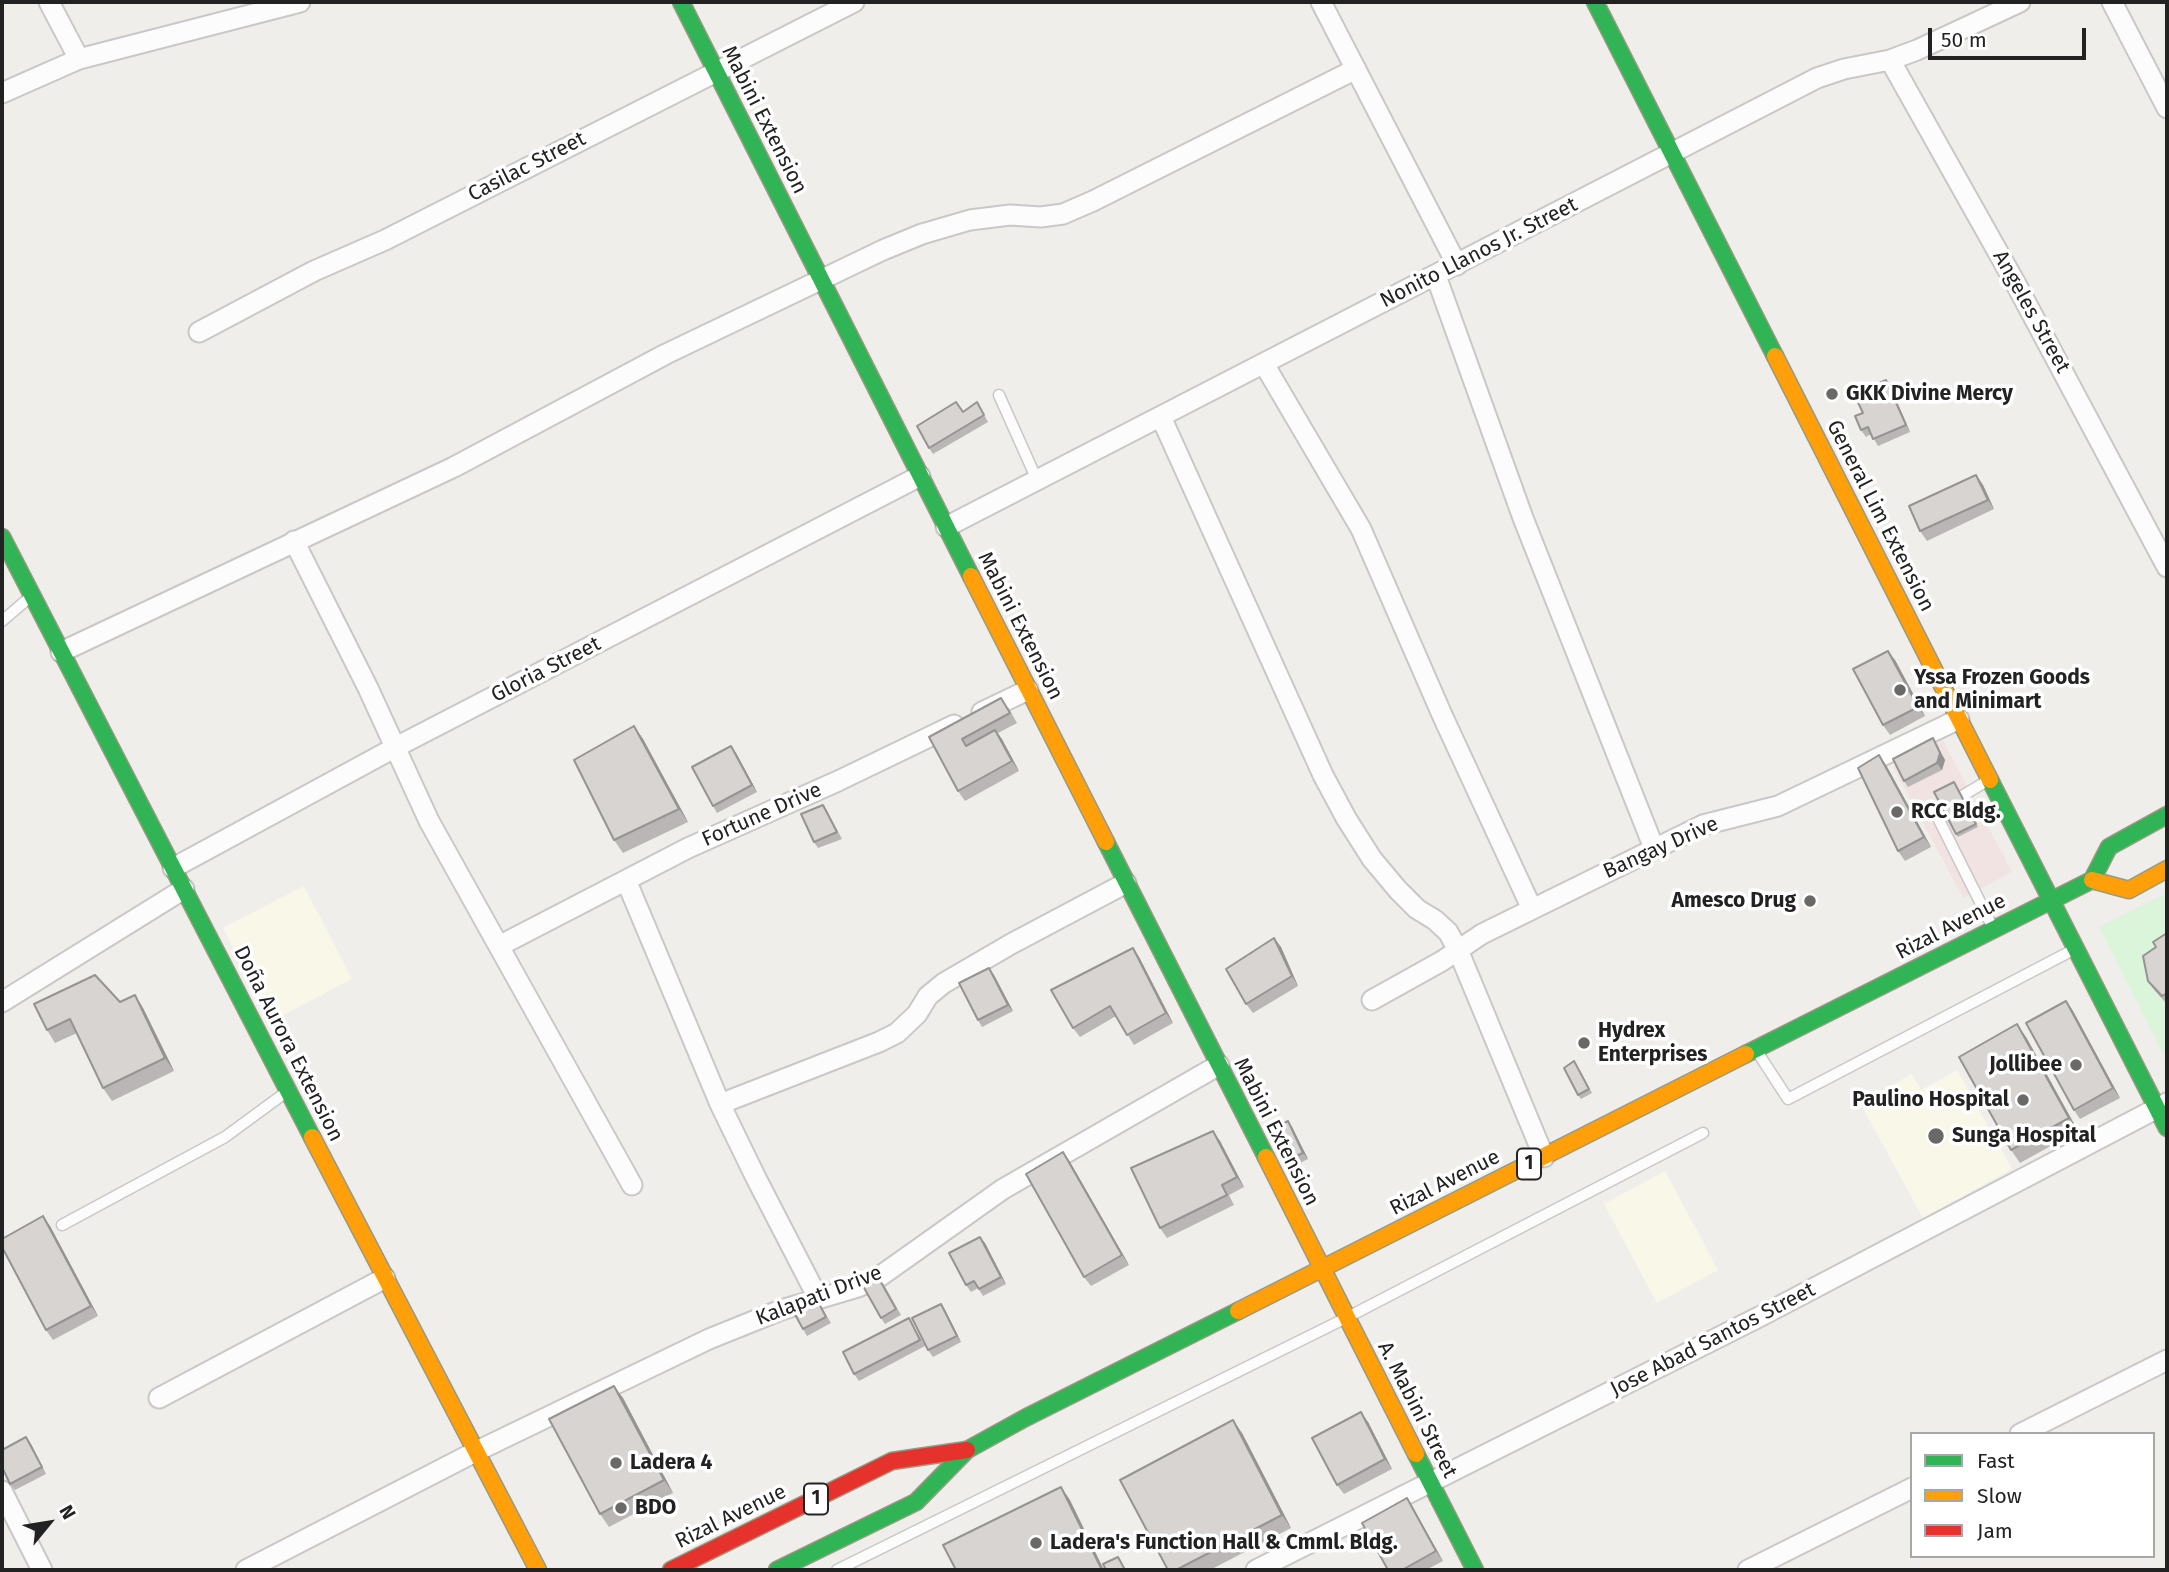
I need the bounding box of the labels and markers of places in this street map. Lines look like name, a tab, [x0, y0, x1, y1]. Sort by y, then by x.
place label: GKK Divine Mercy	[1846, 381, 2013, 407]
marker: GKK Divine Mercy	[1824, 386, 1840, 402]
place label: Yssa Frozen Goods and Minimart	[1914, 665, 2090, 715]
marker: Yssa Frozen Goods and Minimart	[1892, 682, 1908, 698]
place label: RCC Bldg.	[1911, 799, 2001, 825]
marker: RCC Bldg.	[1889, 804, 1905, 820]
place label: Amesco Drug	[1672, 888, 1796, 914]
marker: Amesco Drug	[1802, 893, 1818, 909]
place label: Hydrex Enterprises	[1598, 1018, 1707, 1068]
marker: Hydrex Enterprises	[1576, 1035, 1592, 1051]
place label: Jollibee	[1989, 1052, 2062, 1078]
marker: Jollibee	[2068, 1057, 2084, 1073]
place label: Paulino Hospital	[1852, 1087, 2009, 1113]
marker: Paulino Hospital	[2015, 1092, 2031, 1108]
place label: Sunga Hospital	[1952, 1123, 2096, 1149]
marker: Sunga Hospital	[1926, 1126, 1946, 1146]
place label: Ladera 4	[630, 1450, 712, 1476]
marker: Ladera 4	[608, 1455, 624, 1471]
place label: BDO	[635, 1495, 676, 1521]
marker: BDO	[613, 1500, 629, 1516]
place label: Ladera's Function Hall & Cmml. Bldg.	[1050, 1530, 1398, 1556]
marker: Ladera's Function Hall & Cmml. Bldg.	[1028, 1535, 1044, 1551]

